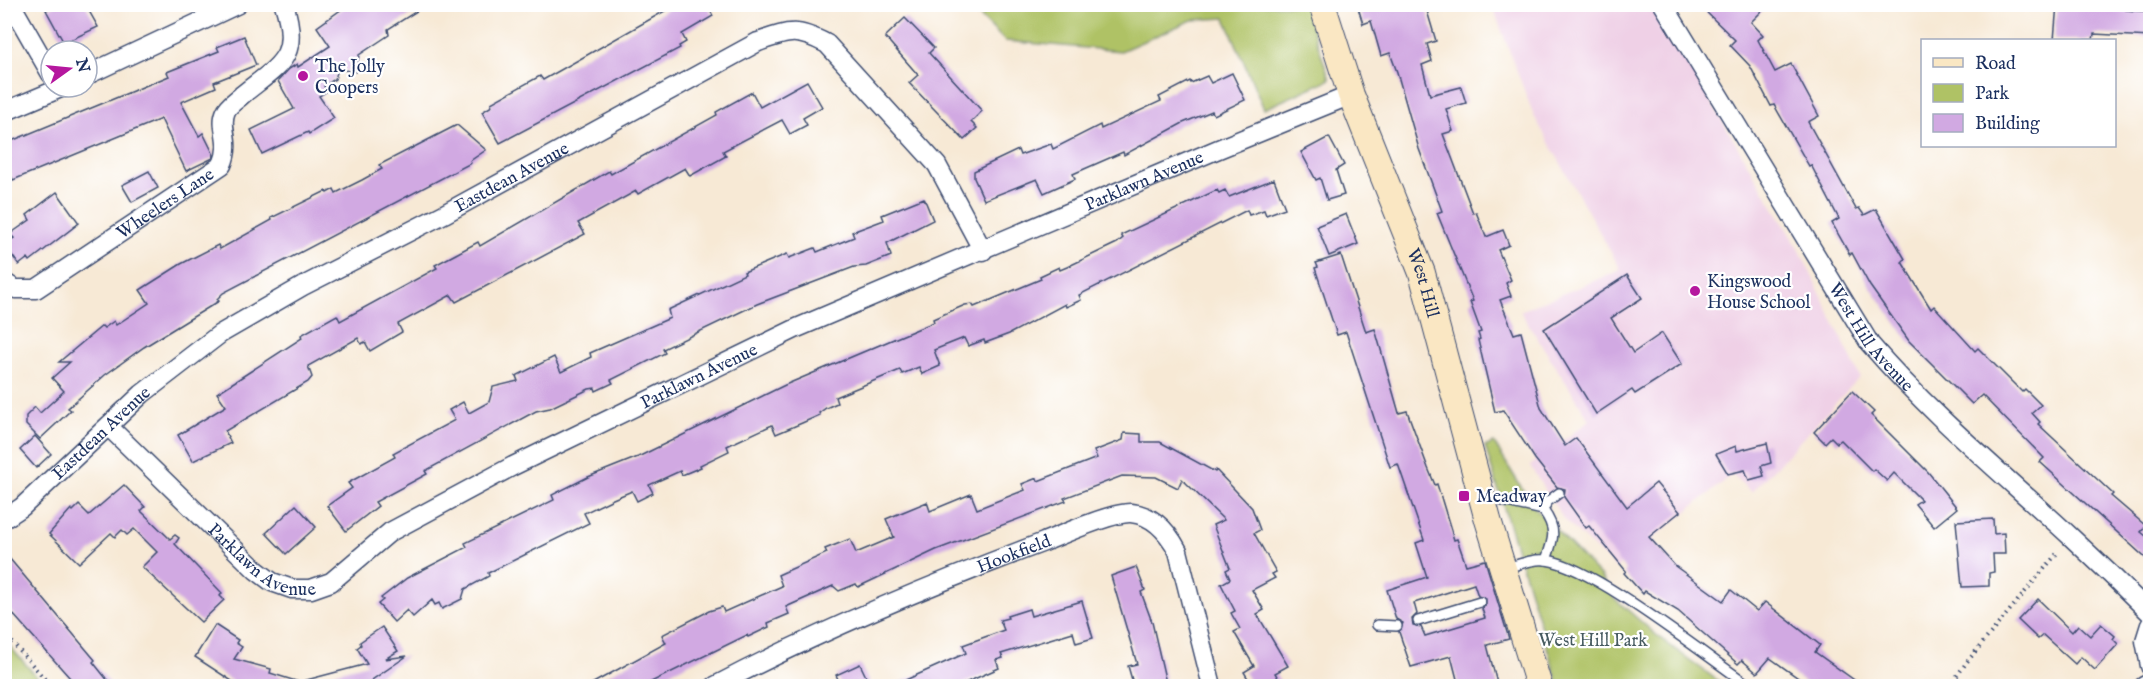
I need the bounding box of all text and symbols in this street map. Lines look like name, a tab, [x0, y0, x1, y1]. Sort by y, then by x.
north arrow	[39, 39, 99, 99]
legend	[1921, 39, 2116, 147]
text: Road	[1975, 53, 2016, 76]
text: N	[70, 55, 93, 75]
place label: The Jolly Coopers	[315, 56, 385, 100]
marker: The Jolly Coopers	[296, 69, 310, 83]
text: Park	[1975, 83, 2010, 106]
text: Building	[1975, 113, 2040, 136]
street label: Eastdean Avenue	[451, 138, 573, 219]
street label: Parklawn Avenue	[1081, 147, 1207, 217]
street label: Wheelers Lane	[113, 164, 219, 245]
street label: West Hill	[1400, 245, 1443, 320]
place label: Kingswood House School	[1707, 271, 1810, 315]
street label: West Hill Avenue	[1822, 279, 1918, 397]
marker: Kingswood House School	[1688, 284, 1702, 298]
street label: Parklawn Avenue	[637, 339, 762, 415]
street label: Eastdean Avenue	[48, 382, 156, 486]
place label: Meadway	[1476, 486, 1547, 509]
marker: Meadway	[1457, 489, 1471, 503]
street label: Parklawn Avenue	[202, 519, 319, 603]
street label: Hookfield	[974, 530, 1055, 580]
park label: West Hill Park	[1538, 630, 1648, 653]

